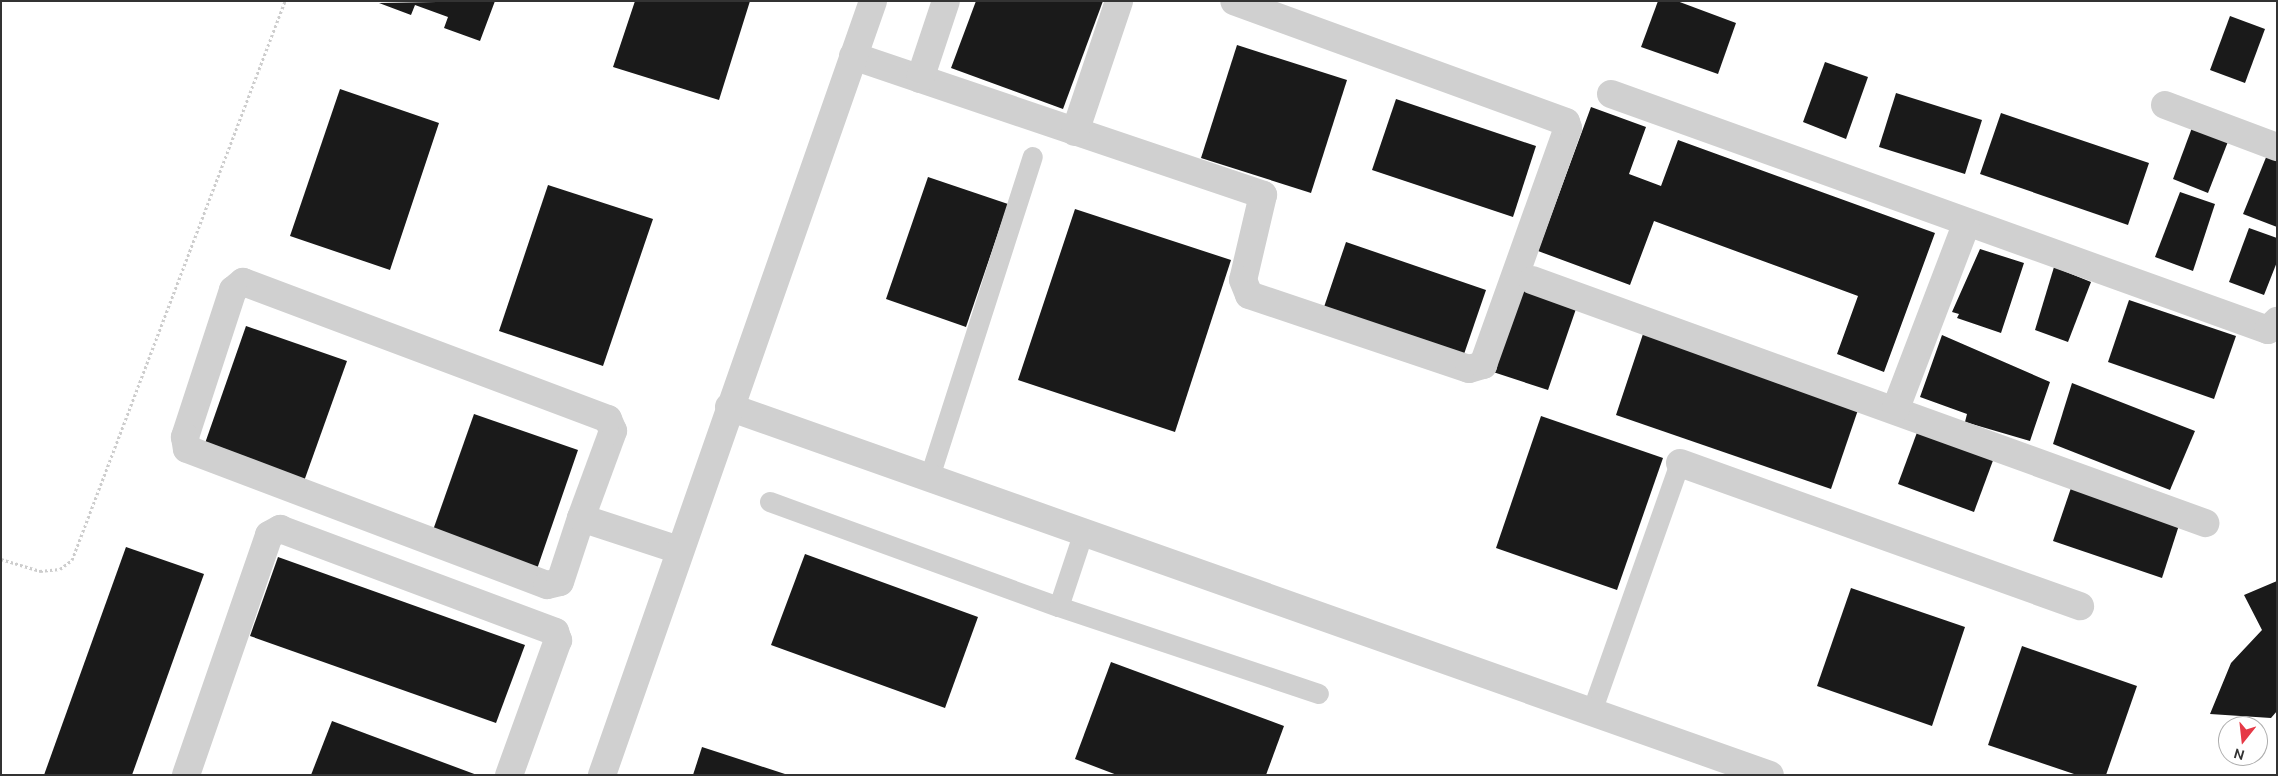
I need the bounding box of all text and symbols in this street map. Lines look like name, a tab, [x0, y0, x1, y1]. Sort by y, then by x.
north arrow	[2218, 716, 2268, 766]
text: N	[2232, 745, 2246, 764]

